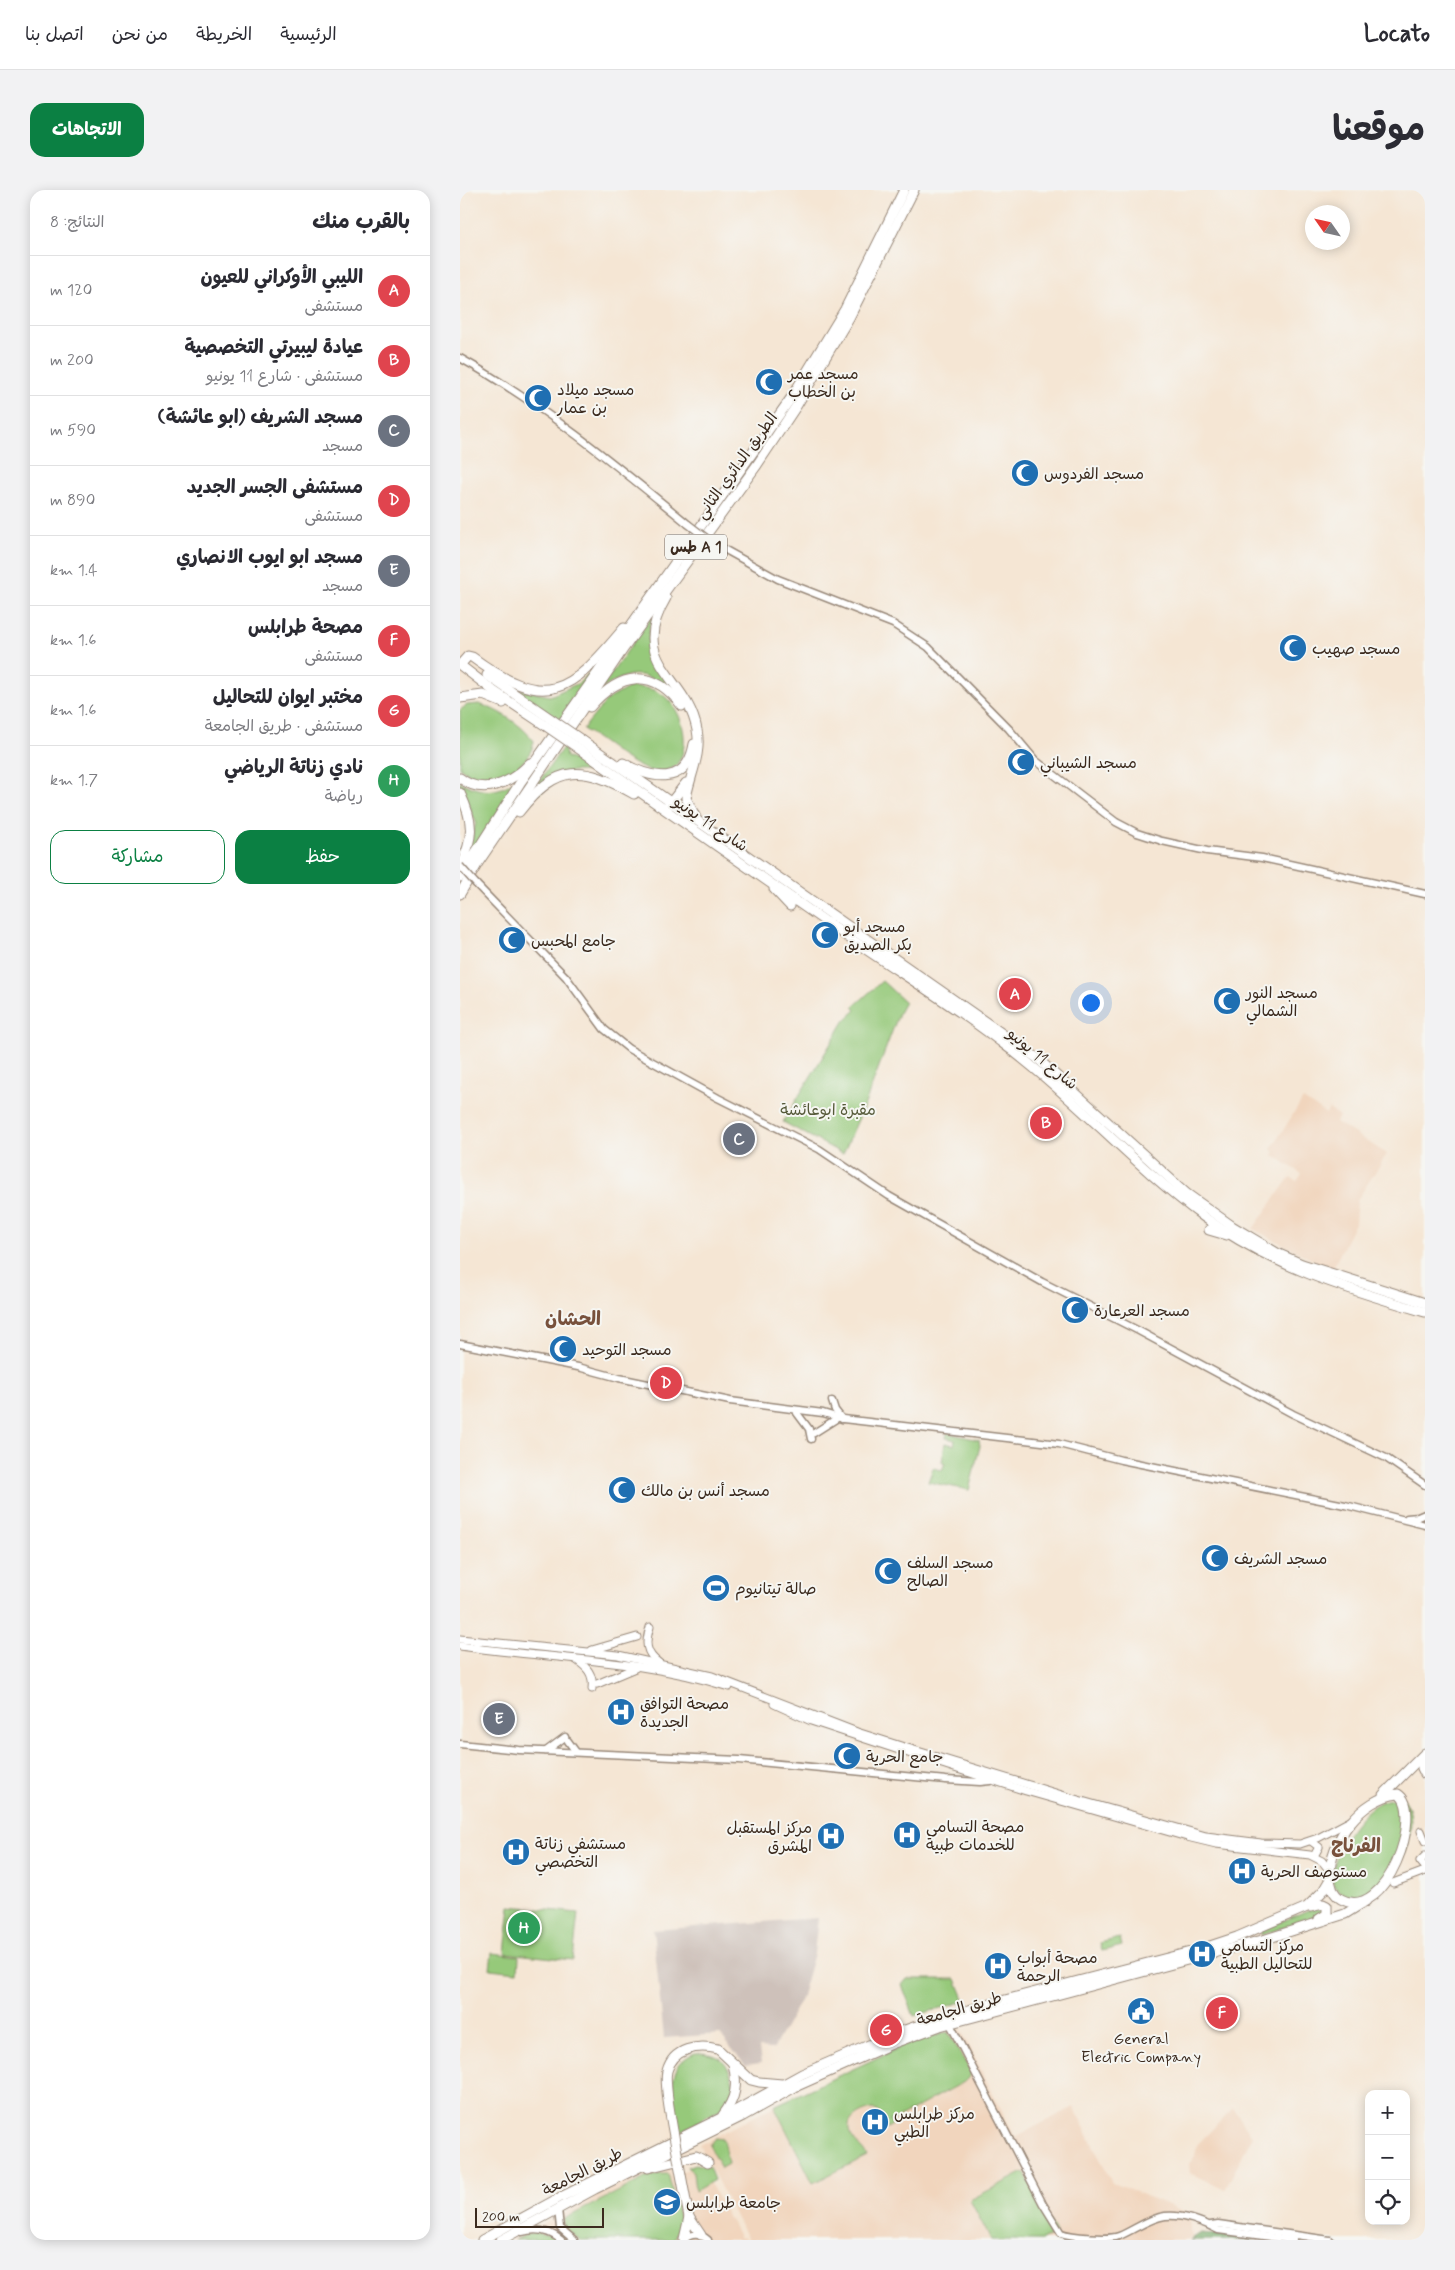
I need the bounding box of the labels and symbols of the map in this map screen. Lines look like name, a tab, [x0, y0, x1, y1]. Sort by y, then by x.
north arrow	[1305, 205, 1350, 250]
place label: مسجد عمر بن الخطاب	[786, 364, 859, 403]
mosque icon: مسجد عمر بن الخطاب	[754, 367, 784, 397]
place label: مسجد ميلاد بن عمار	[556, 380, 634, 419]
mosque icon: مسجد ميلاد بن عمار	[523, 383, 553, 413]
street label: الطريق الدائري الثاني	[691, 408, 785, 525]
mosque icon: مسجد الفردوس	[1010, 458, 1040, 488]
place label: مسجد الفردوس	[1044, 464, 1144, 485]
road number: طس A 1	[665, 534, 727, 560]
mosque icon: مسجد صهيب	[1278, 633, 1308, 663]
place label: مسجد صهيب	[1312, 639, 1400, 660]
mosque icon: مسجد الشيباني	[1006, 747, 1036, 777]
place label: مسجد الشيباني	[1040, 753, 1137, 777]
street label: شارع 11 يونيو	[668, 791, 752, 857]
place label: مسجد أبو بكر الصديق	[842, 917, 912, 956]
mosque icon: مسجد أبو بكر الصديق	[810, 920, 840, 950]
mosque icon: جامع المحبس	[497, 925, 527, 955]
place label: جامع المحبس	[531, 931, 616, 952]
pin: A	[999, 975, 1031, 1013]
place label: مسجد النور الشمالي	[1244, 983, 1318, 1025]
mosque icon: مسجد النور الشمالي	[1212, 986, 1242, 1016]
your location	[1078, 990, 1104, 1016]
street label: شارع 11 يونيو	[1002, 1023, 1082, 1095]
park label: مقبرة ابوعائشة	[780, 1100, 876, 1121]
pin: B	[1030, 1104, 1062, 1142]
pin: C	[723, 1120, 755, 1158]
mosque icon: مسجد العرعارة	[1060, 1295, 1090, 1325]
place label: مسجد العرعارة	[1094, 1301, 1190, 1322]
district label: الحشان	[545, 1307, 601, 1332]
mosque icon: مسجد التوحيد	[548, 1334, 578, 1364]
place label: مسجد التوحيد	[582, 1340, 672, 1361]
pin: D	[650, 1364, 682, 1402]
mosque icon: مسجد أنس بن مالك	[607, 1475, 637, 1505]
place label: مسجد أنس بن مالك	[641, 1481, 770, 1502]
mosque icon: مسجد الشريف	[1200, 1543, 1230, 1573]
place label: مسجد الشريف	[1234, 1549, 1327, 1570]
place label: مسجد السلف الصالح	[907, 1553, 994, 1592]
mosque icon: مسجد السلف الصالح	[873, 1556, 903, 1586]
sports icon: صالة تيتانيوم	[701, 1573, 731, 1603]
place label: صالة تيتانيوم	[735, 1579, 816, 1601]
place label: مصحة التوافق الجديدة	[640, 1694, 729, 1733]
hospital icon: مصحة التوافق الجديدة	[606, 1697, 636, 1727]
pin: E	[483, 1700, 515, 1738]
mosque icon: جامع الحرية	[832, 1741, 862, 1771]
place label: جامع الحرية	[866, 1747, 943, 1768]
place label: مصحة التسامي للخدمات طبية	[926, 1817, 1024, 1856]
place label: مركز المستقبل المشرق	[727, 1818, 812, 1857]
hospital icon: مصحة التسامي للخدمات طبية	[892, 1820, 922, 1850]
hospital icon: مركز المستقبل المشرق	[816, 1821, 846, 1851]
place label: مستشفي زناتة التخصصي	[535, 1834, 626, 1876]
district label: الفرناج	[1331, 1834, 1381, 1859]
hospital icon: مستشفي زناتة التخصصي	[501, 1837, 531, 1867]
hospital icon: مستوصف الحرية	[1227, 1856, 1257, 1886]
place label: مستوصف الحرية	[1261, 1862, 1367, 1883]
pin: H	[508, 1909, 540, 1947]
place label: مركز التسامي للتحاليل الطبية	[1221, 1936, 1312, 1975]
hospital icon: مركز التسامي للتحاليل الطبية	[1187, 1939, 1217, 1969]
place label: مصحة أبواب الرحمة	[1017, 1948, 1098, 1987]
hospital icon: مصحة أبواب الرحمة	[983, 1951, 1013, 1981]
street label: طريق الجامعة	[914, 1987, 1004, 2032]
pin: F	[1206, 1994, 1238, 2032]
public building icon: General Electric Company	[1126, 1996, 1156, 2026]
pin: G	[870, 2011, 902, 2049]
place label: General Electric Company	[1081, 2029, 1201, 2068]
place label: مركز طرابلس الطبي	[894, 2104, 975, 2146]
hospital icon: مركز طرابلس الطبي	[860, 2107, 890, 2137]
street label: طريق الجامعة	[539, 2143, 626, 2202]
school or university icon: جامعة طرابلس	[652, 2187, 682, 2217]
place label: جامعة طرابلس	[686, 2193, 781, 2214]
scale bar	[475, 2205, 604, 2228]

